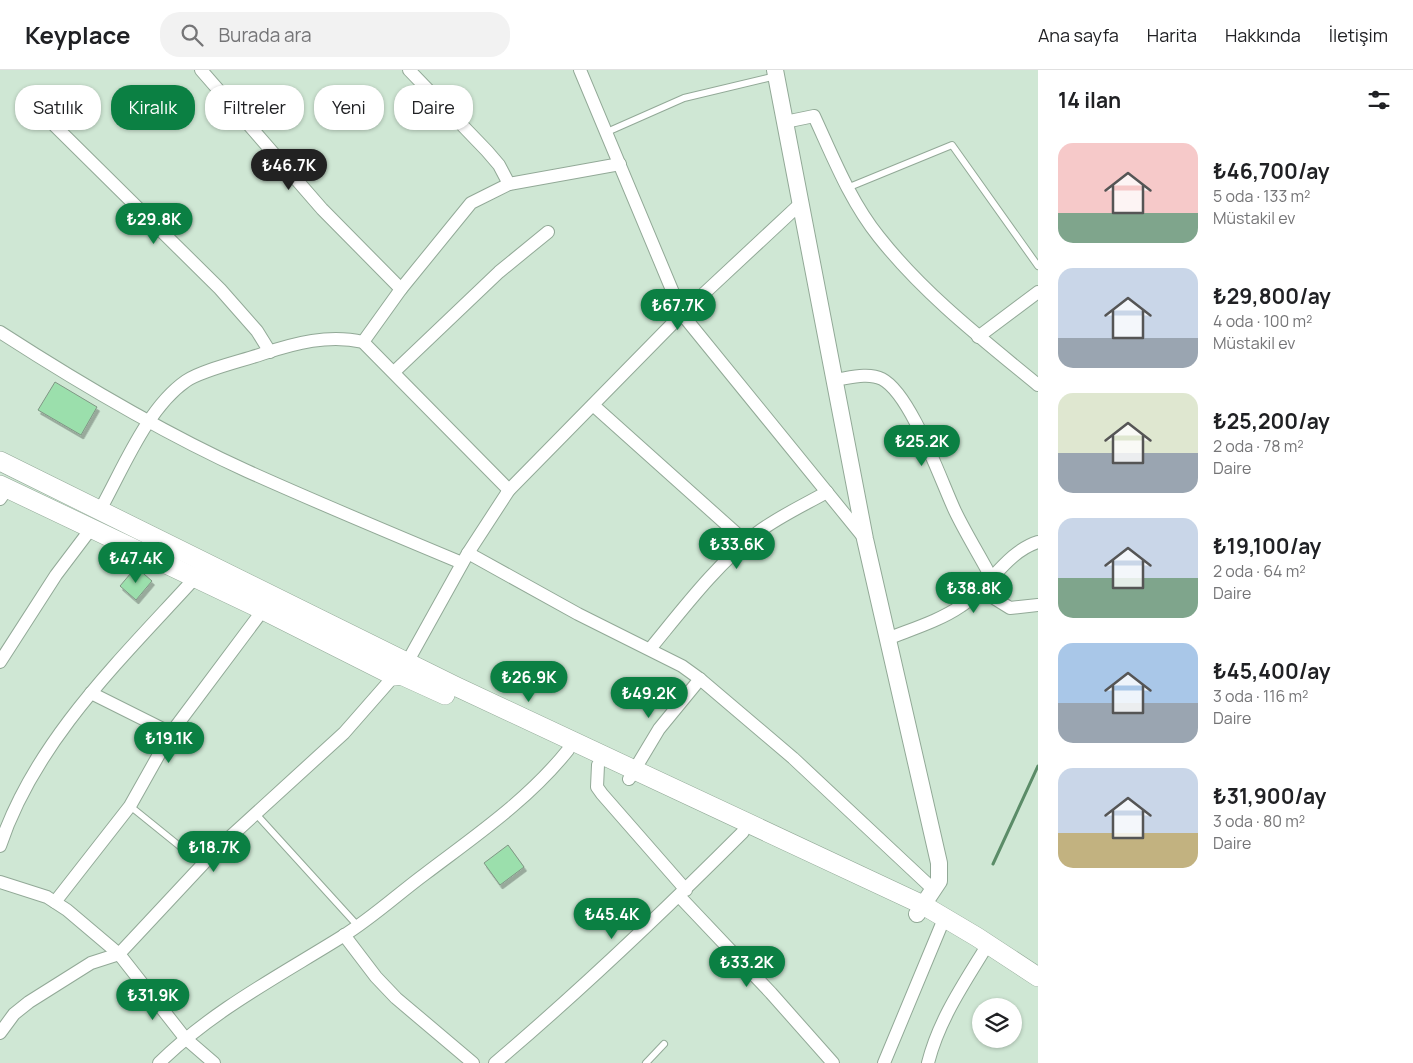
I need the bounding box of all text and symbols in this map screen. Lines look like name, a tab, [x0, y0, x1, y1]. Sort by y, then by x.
search box	[160, 12, 510, 57]
text: Keyplace	[25, 18, 130, 51]
icon: search	[178, 21, 206, 49]
text: Burada ara	[218, 22, 312, 48]
text: Ana sayfa	[1038, 23, 1119, 47]
text: Harita	[1147, 23, 1197, 47]
text: Hakkında	[1225, 23, 1301, 47]
text: İletişim	[1329, 23, 1388, 47]
chip: Satılık	[15, 85, 101, 130]
chip: Kiralık	[111, 85, 195, 130]
chip: Filtreler	[205, 85, 304, 130]
chip: Yeni	[314, 85, 384, 130]
chip: Daire	[394, 85, 473, 130]
text: 14 ilan	[1058, 86, 1121, 114]
icon: filters	[1365, 86, 1393, 114]
pin: ₺46.7K	[248, 148, 330, 191]
text: ₺46.7K	[262, 154, 316, 176]
text: ₺46,700/ay	[1213, 157, 1330, 185]
icon: home	[1098, 163, 1158, 223]
text: 5 oda · 133 m²	[1213, 185, 1310, 207]
pin: ₺29.8K	[113, 202, 195, 245]
text: Müstakil ev	[1213, 207, 1295, 229]
text: ₺29.8K	[127, 208, 181, 230]
text: ₺29,800/ay	[1213, 282, 1331, 310]
pin: ₺67.7K	[637, 288, 719, 331]
icon: home	[1098, 288, 1158, 348]
text: ₺67.7K	[652, 294, 704, 316]
text: 4 oda · 100 m²	[1213, 310, 1312, 332]
text: Müstakil ev	[1213, 332, 1295, 354]
text: ₺25,200/ay	[1213, 407, 1330, 435]
icon: home	[1098, 413, 1158, 473]
pin: ₺25.2K	[881, 424, 963, 467]
text: ₺25.2K	[895, 430, 949, 452]
text: 2 oda · 78 m²	[1213, 435, 1304, 457]
text: Daire	[1213, 457, 1251, 479]
pin: ₺33.6K	[696, 528, 778, 570]
text: ₺19,100/ay	[1213, 532, 1321, 560]
text: ₺33.6K	[710, 533, 764, 555]
icon: home	[1098, 538, 1158, 598]
pin: ₺47.4K	[95, 542, 177, 584]
text: ₺47.4K	[109, 547, 163, 569]
text: 2 oda · 64 m²	[1213, 560, 1306, 582]
pin: ₺38.8K	[933, 572, 1015, 614]
text: ₺38.8K	[947, 577, 1001, 599]
text: Daire	[1213, 582, 1251, 604]
text: ₺45,400/ay	[1213, 657, 1330, 685]
pin: ₺26.9K	[488, 660, 570, 703]
icon: home	[1098, 663, 1158, 723]
text: ₺26.9K	[501, 666, 557, 688]
pin: ₺49.2K	[608, 676, 690, 719]
text: ₺49.2K	[622, 682, 676, 704]
text: 3 oda · 116 m²	[1213, 685, 1308, 707]
text: Daire	[1213, 707, 1251, 729]
pin: ₺19.1K	[128, 722, 210, 764]
text: ₺19.1K	[145, 727, 193, 749]
text: ₺31,900/ay	[1213, 782, 1326, 810]
icon: home	[1098, 788, 1158, 848]
text: 3 oda · 80 m²	[1213, 810, 1305, 832]
pin: ₺18.7K	[173, 830, 255, 873]
text: Daire	[1213, 832, 1251, 854]
text: ₺18.7K	[188, 836, 240, 858]
pin: ₺45.4K	[571, 898, 653, 940]
text: ₺45.4K	[585, 903, 639, 925]
pin: ₺33.2K	[706, 946, 788, 988]
text: ₺33.2K	[720, 951, 774, 973]
pin: ₺31.9K	[112, 978, 194, 1021]
text: ₺31.9K	[127, 984, 179, 1006]
map controls	[972, 998, 1022, 1048]
button: layers	[972, 998, 1022, 1048]

